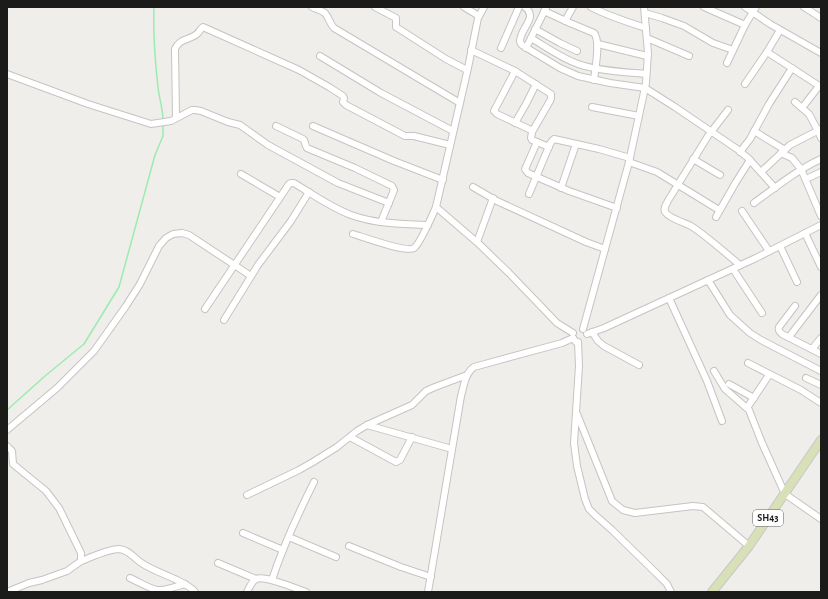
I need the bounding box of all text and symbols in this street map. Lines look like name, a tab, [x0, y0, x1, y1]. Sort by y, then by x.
road number: SH43	[753, 510, 783, 526]

